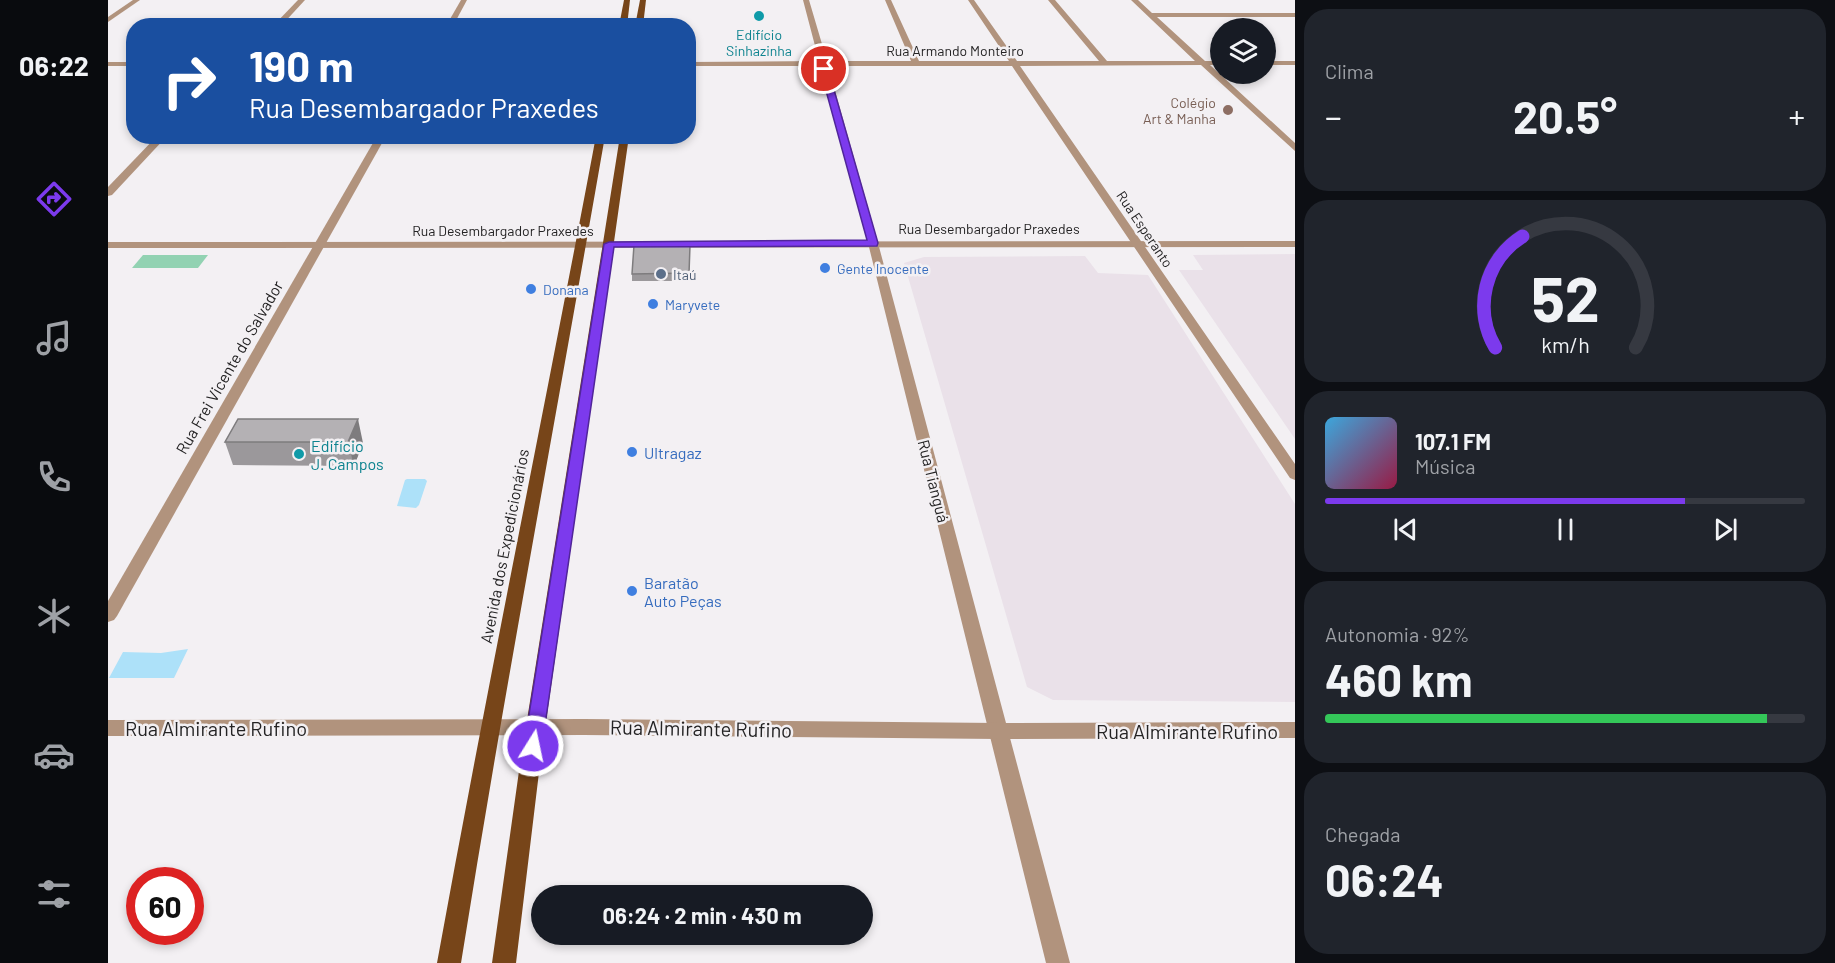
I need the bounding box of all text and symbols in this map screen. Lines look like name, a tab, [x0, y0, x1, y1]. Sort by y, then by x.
marker: Edifício Sinhazinha	[752, 9, 766, 23]
map controls	[1210, 18, 1276, 84]
button: layers	[1210, 18, 1276, 84]
place label: Edifício Sinhazinha	[726, 26, 792, 59]
text: 190 m	[249, 40, 354, 90]
icon: right	[150, 42, 228, 120]
street label: Rua Armando Monteiro	[886, 42, 1024, 59]
pin	[798, 43, 849, 94]
text: 06:22	[19, 49, 89, 81]
icon: arrive	[807, 52, 840, 85]
text: Clima	[1325, 59, 1374, 83]
text: 20.5°	[1513, 89, 1617, 143]
text: Rua Desembargador Praxedes	[249, 91, 599, 123]
place label: Colégio Art & Manha	[1143, 94, 1216, 127]
text: −	[1325, 96, 1342, 136]
text: +	[1789, 96, 1805, 136]
marker: Colégio Art & Manha	[1221, 103, 1235, 117]
icon: directions	[33, 178, 75, 220]
street label: Rua Esperanto	[1113, 188, 1177, 270]
street label: Rua Desembargador Praxedes	[898, 220, 1080, 237]
street label: Rua Desembargador Praxedes	[412, 222, 594, 239]
place label: Gente Inocente	[837, 260, 929, 277]
text: 52	[1531, 260, 1599, 334]
marker: Gente Inocente	[818, 261, 832, 275]
place label: Itaú	[673, 266, 696, 283]
marker: Itaú	[654, 267, 668, 281]
street label: Rua Frei Vicente do Salvador	[171, 277, 287, 457]
place label: Donana	[543, 281, 589, 298]
marker: Donana	[524, 282, 538, 296]
place label: Maryvete	[665, 296, 720, 313]
marker: Maryvete	[646, 297, 660, 311]
icon: music	[33, 317, 75, 359]
text: km/h	[1541, 332, 1589, 357]
text: 107.1 FM	[1415, 428, 1491, 454]
place label: Edifício J. Campos	[311, 436, 384, 473]
street label: Rua Tianguá	[915, 438, 953, 524]
place label: Ultragaz	[644, 443, 702, 462]
marker: Ultragaz	[625, 445, 639, 459]
marker: Edifício J. Campos	[292, 447, 306, 461]
street label: Avenida dos Expedicionários	[476, 447, 532, 645]
text: Música	[1415, 454, 1475, 478]
icon: phone	[33, 456, 75, 498]
icon: previous	[1389, 513, 1422, 546]
icon: pause	[1549, 513, 1582, 546]
icon: next	[1709, 513, 1742, 546]
place label: Baratão Auto Peças	[644, 573, 722, 610]
marker: Baratão Auto Peças	[625, 584, 639, 598]
icon: climate	[33, 595, 75, 637]
text: Autonomia · 92%	[1325, 622, 1469, 646]
text: 460 km	[1325, 652, 1473, 706]
position arrow	[501, 714, 565, 778]
street label: Rua Almirante Rufino	[610, 714, 792, 742]
street label: Rua Almirante Rufino	[125, 716, 307, 740]
street label: Rua Almirante Rufino	[1096, 719, 1278, 743]
icon: car	[33, 734, 75, 776]
text: Chegada	[1325, 822, 1401, 846]
text: 06:24	[1325, 852, 1444, 906]
speed limit sign: 60	[126, 867, 204, 945]
icon: filters	[33, 873, 75, 915]
text: 06:24 · 2 min · 430 m	[602, 902, 802, 928]

